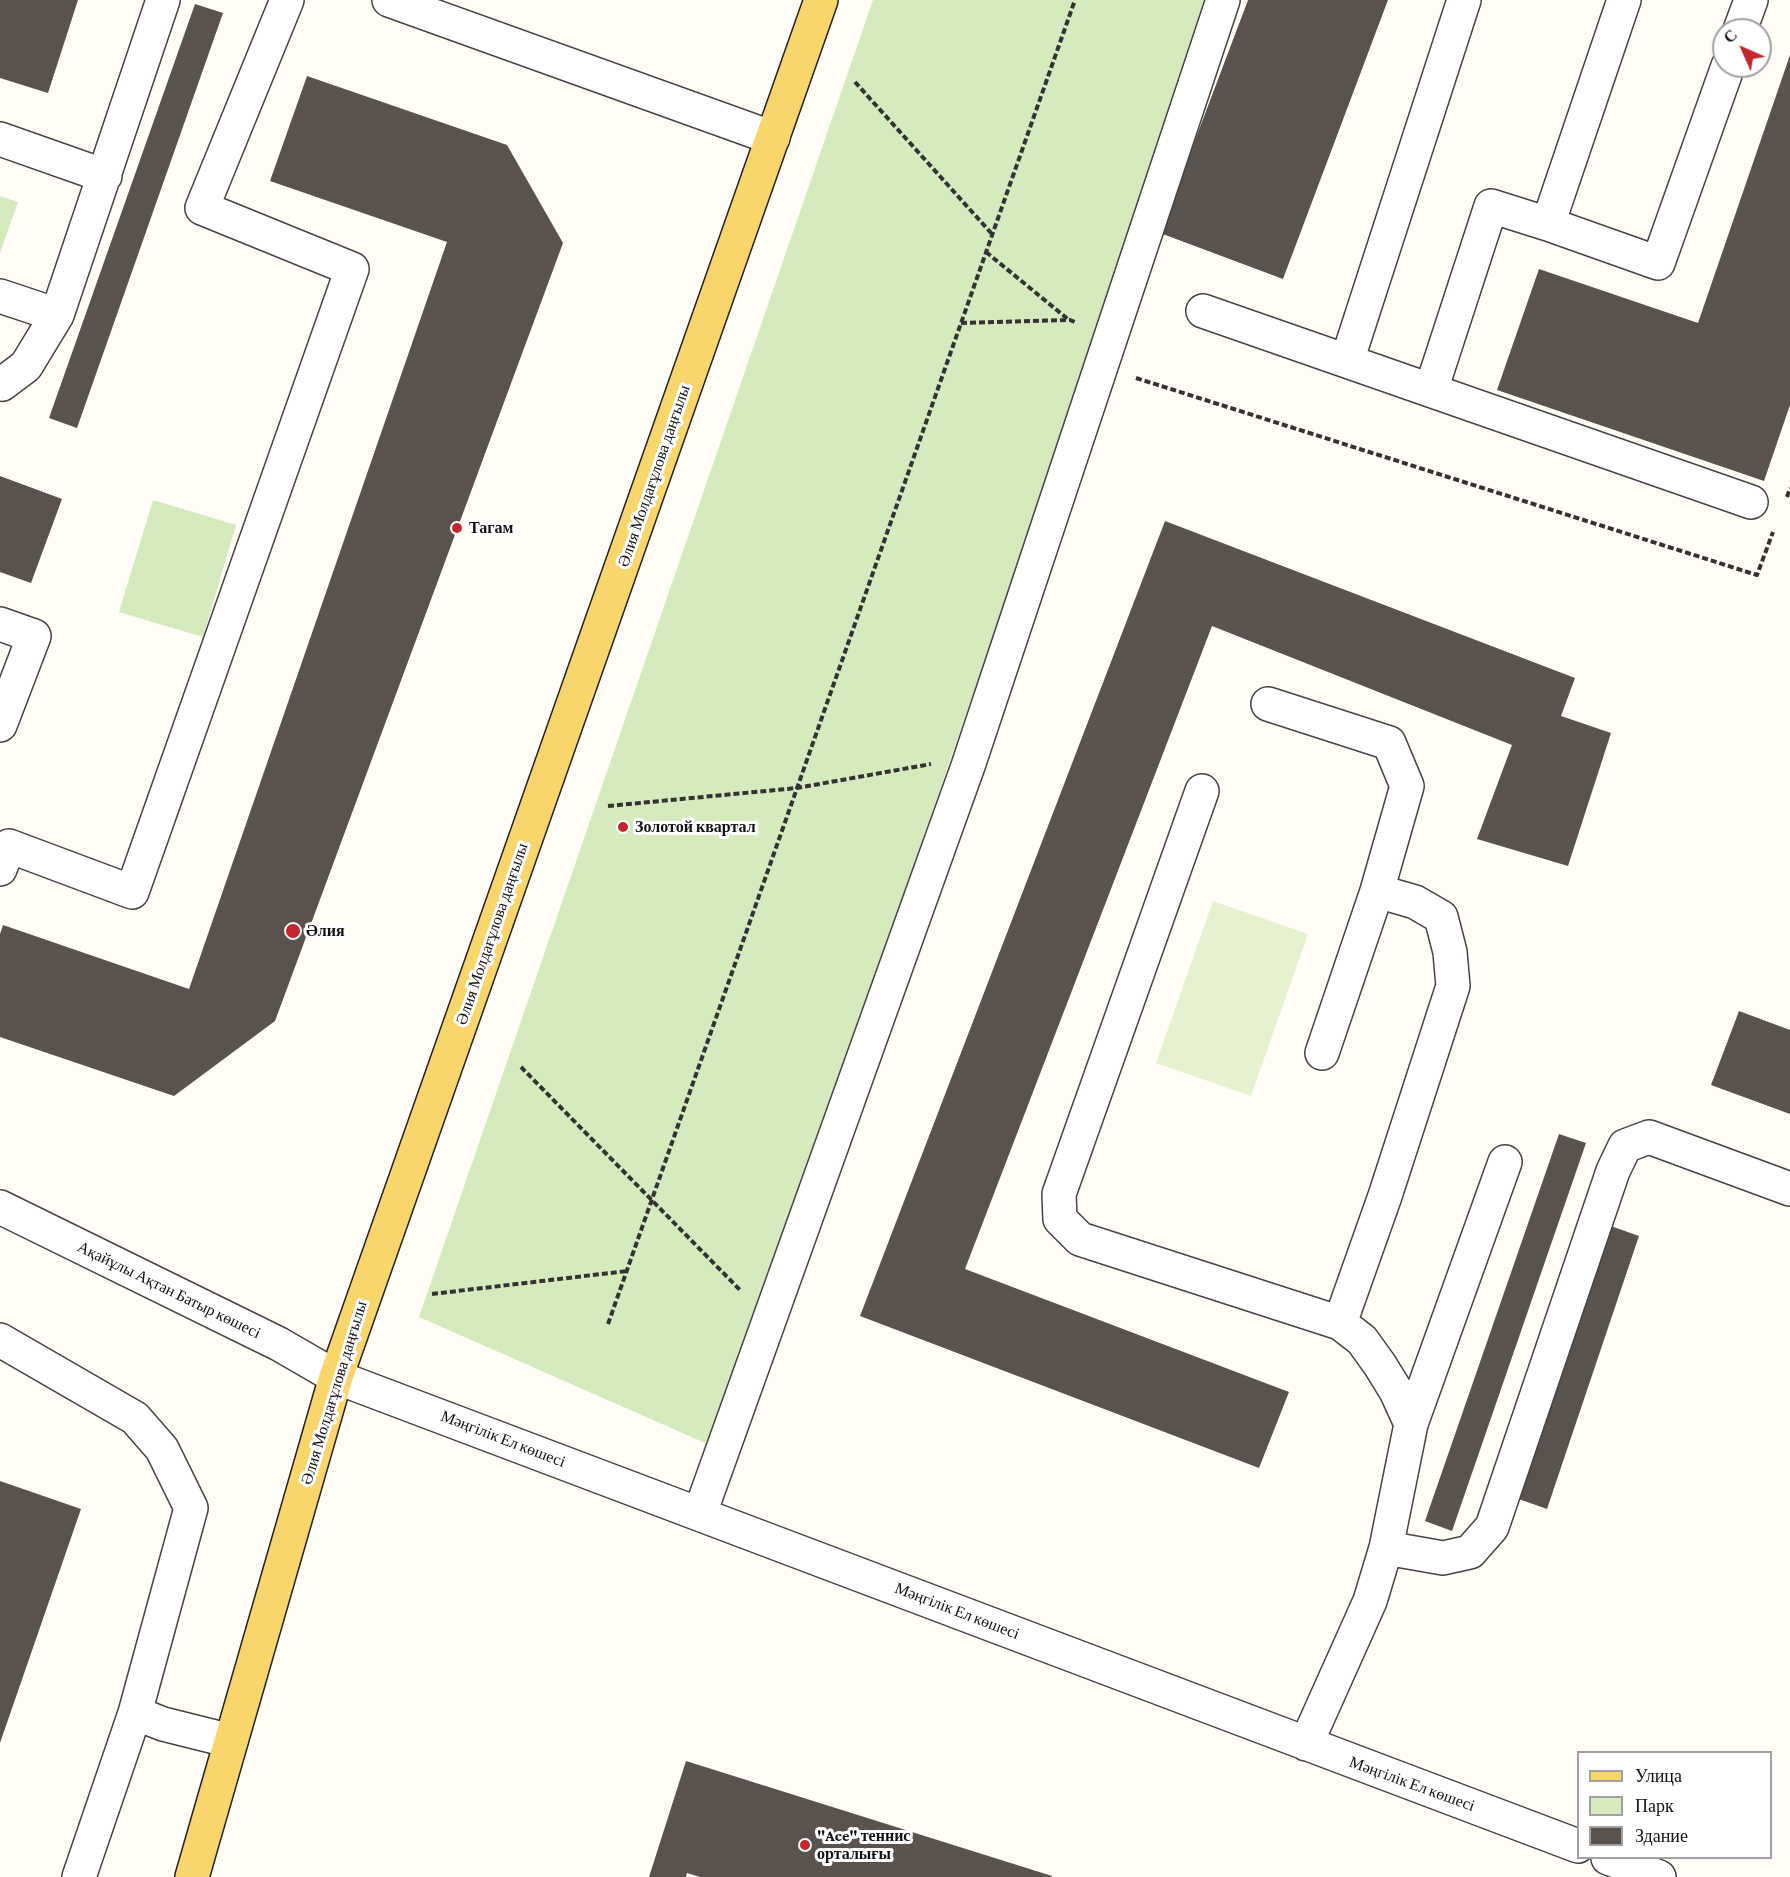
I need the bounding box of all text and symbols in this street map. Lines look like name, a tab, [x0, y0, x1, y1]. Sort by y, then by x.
north arrow	[1712, 18, 1772, 78]
text: С	[1720, 26, 1740, 46]
street label: Әлия Молдағұлова даңғылы	[614, 383, 694, 569]
place label: Тагам	[469, 518, 513, 538]
marker: Тагам	[450, 521, 464, 535]
place label: Золотой квартал	[635, 817, 756, 837]
marker: Золотой квартал	[616, 820, 630, 834]
street label: Әлия Молдағұлова даңғылы	[452, 841, 532, 1027]
place label: Әлия	[306, 921, 345, 941]
marker: Әлия	[284, 922, 302, 940]
street label: Ақайұлы Ақтан Батыр көшесі	[74, 1237, 264, 1343]
street label: Әлия Молдағұлова даңғылы	[297, 1299, 371, 1487]
street label: Мәңгілік Ел көшесі	[438, 1406, 568, 1472]
street label: Мәңгілік Ел көшесі	[892, 1578, 1022, 1644]
legend	[1577, 1751, 1772, 1859]
street label: Мәңгілік Ел көшесі	[1347, 1752, 1477, 1816]
text: Улица	[1635, 1766, 1682, 1786]
text: Парк	[1635, 1796, 1674, 1816]
place label: "Ace" теннис орталығы	[817, 1826, 910, 1864]
text: Здание	[1635, 1826, 1688, 1846]
marker: "Ace" теннис орталығы	[798, 1838, 812, 1852]

